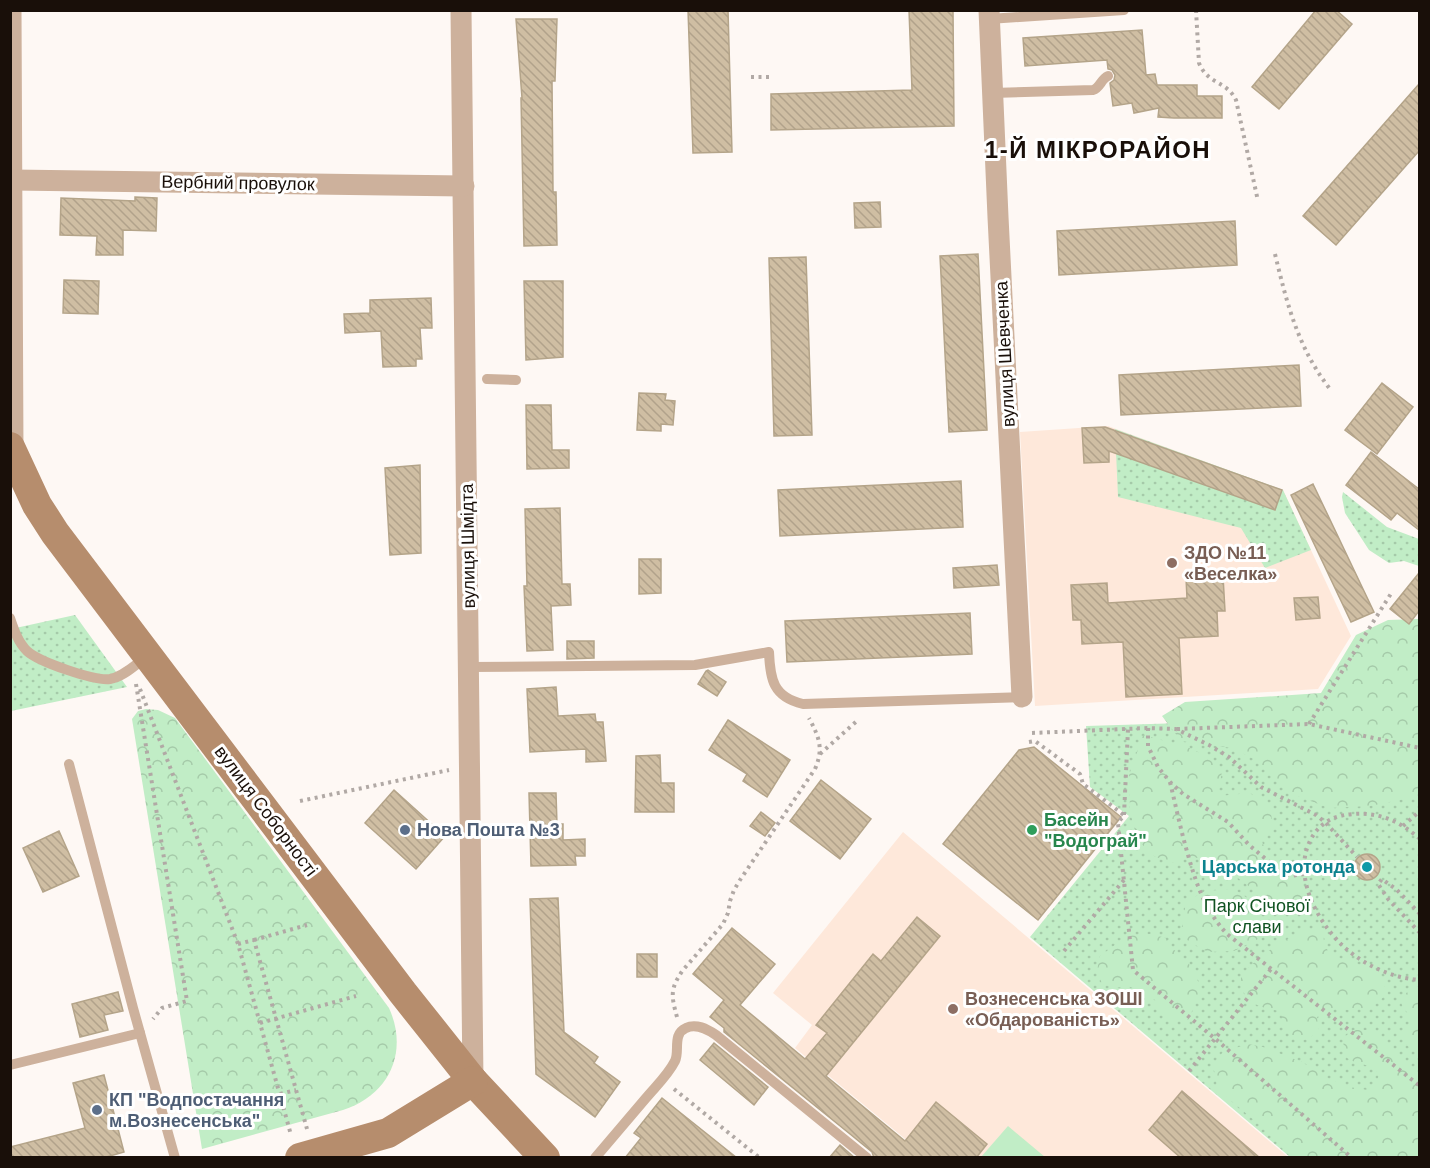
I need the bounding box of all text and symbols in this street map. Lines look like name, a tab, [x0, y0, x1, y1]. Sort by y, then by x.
district label: 1-Й МІКРОРАЙОН	[985, 136, 1211, 163]
street label: Вербний провулок	[161, 172, 315, 194]
street label: вулиця Шевченка	[991, 279, 1019, 428]
street label: вулиця Шмідта	[457, 482, 479, 609]
place label: ЗДО №11 «Веселка»	[1184, 543, 1277, 584]
marker: ЗДО №11 «Веселка»	[1165, 556, 1179, 570]
street label: вулиця Соборності	[210, 742, 322, 880]
place label: Басейн "Водограй"	[1044, 810, 1147, 851]
place label: Нова Пошта №3	[417, 820, 560, 840]
marker: Нова Пошта №3	[398, 823, 412, 837]
marker: Басейн "Водограй"	[1025, 823, 1039, 837]
place label: Царська ротонда	[1202, 857, 1356, 877]
marker: Царська ротонда	[1360, 860, 1374, 874]
park label: Парк Січової слави	[1204, 896, 1310, 937]
place label: Вознесенська ЗОШІ «Обдарованість»	[965, 989, 1142, 1030]
marker: Вознесенська ЗОШІ «Обдарованість»	[946, 1002, 960, 1016]
place label: КП "Водпостачання м.Вознесенська"	[109, 1090, 284, 1131]
marker: КП "Водпостачання м.Вознесенська"	[90, 1103, 104, 1117]

